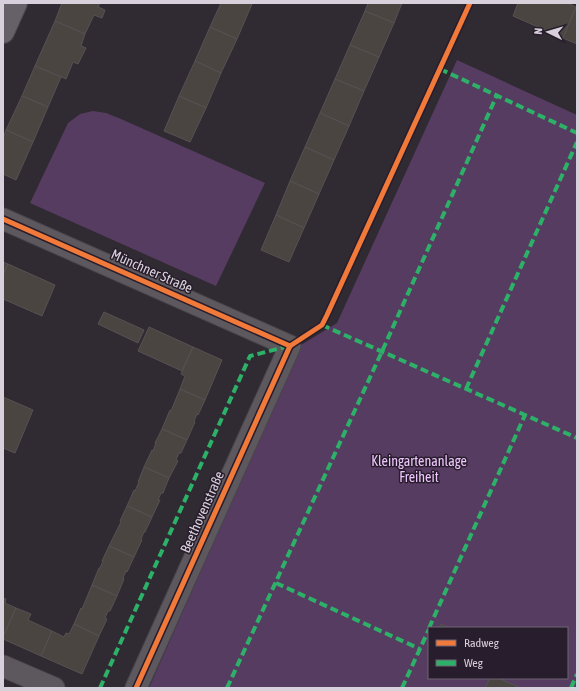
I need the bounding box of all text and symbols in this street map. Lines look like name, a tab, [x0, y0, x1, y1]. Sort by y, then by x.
north arrow	[528, 12, 568, 52]
text: N	[532, 27, 544, 35]
street label: Münchner Straße	[109, 246, 195, 296]
park label: Kleingartenanlage Freiheit	[371, 453, 467, 485]
street label: Beethovenstraße	[177, 469, 227, 555]
legend	[428, 627, 568, 679]
text: Radweg	[464, 636, 500, 650]
text: Weg	[464, 656, 484, 670]

